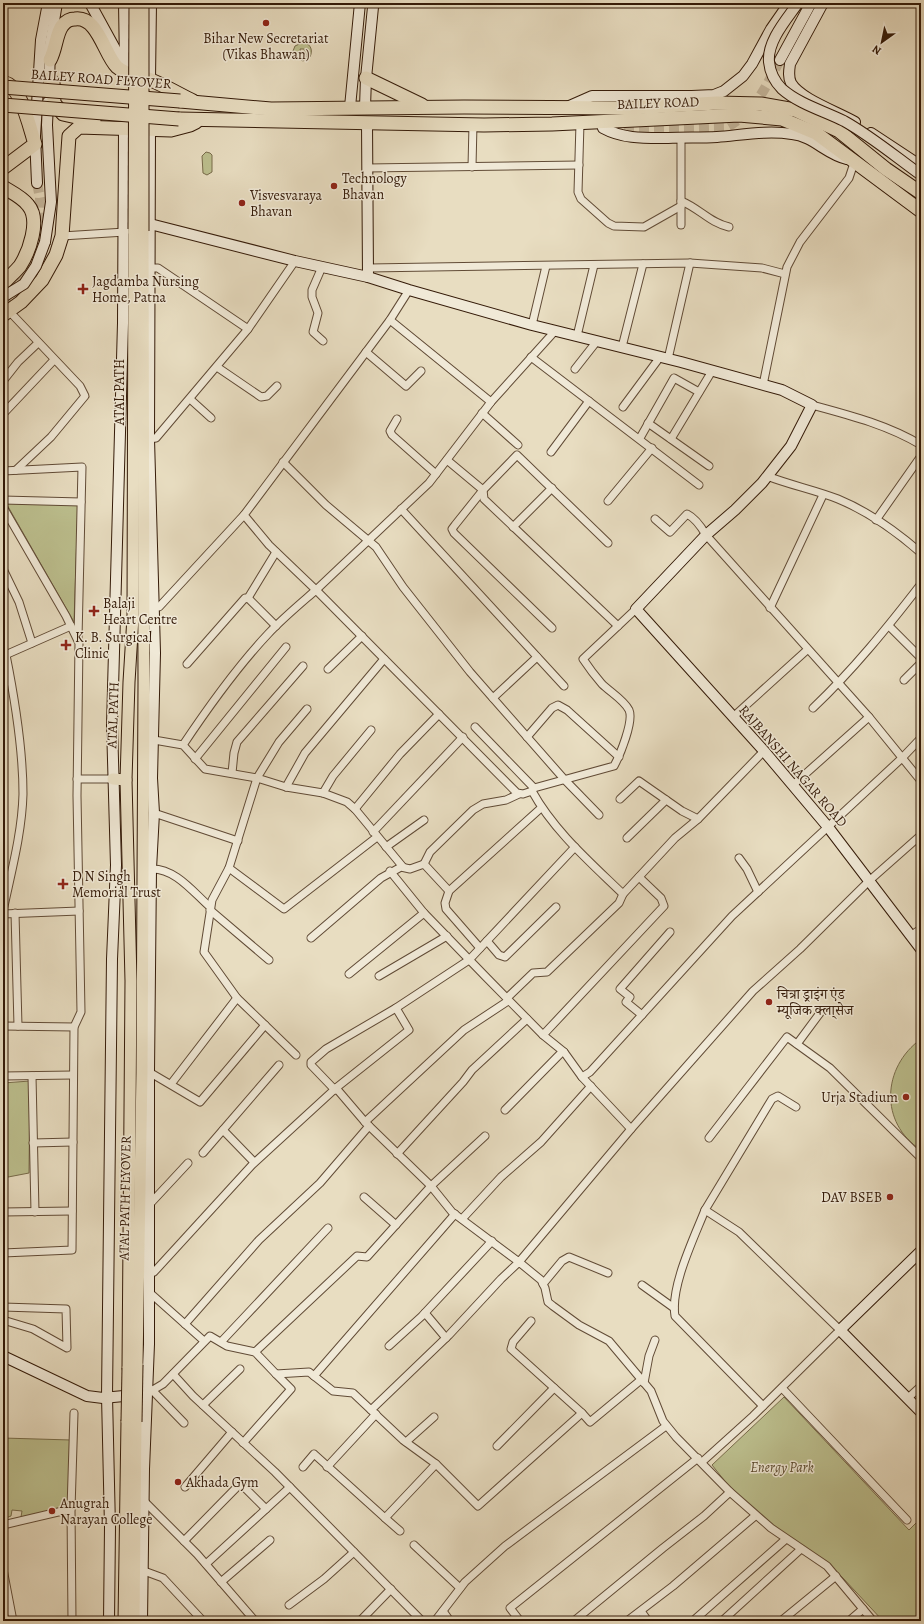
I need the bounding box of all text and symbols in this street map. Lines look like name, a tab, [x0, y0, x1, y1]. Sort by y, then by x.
marker: Bihar New Secretariat (Vikas Bhawan)	[261, 18, 271, 28]
north arrow	[862, 22, 902, 62]
place label: Bihar New Secretariat (Vikas Bhawan)	[203, 29, 329, 64]
text: N	[869, 41, 884, 58]
street label: BAILEY ROAD FLYOVER	[30, 65, 172, 93]
street label: BAILEY ROAD	[616, 92, 700, 114]
place label: Technology Bhavan	[342, 169, 408, 204]
marker: Technology Bhavan	[329, 181, 339, 191]
place label: Visvesvaraya Bhavan	[249, 186, 322, 221]
marker: Visvesvaraya Bhavan	[237, 198, 247, 208]
place label: Jagdamba Nursing Home, Patna	[92, 272, 199, 307]
marker: Jagdamba Nursing Home, Patna	[77, 283, 89, 295]
street label: ATAL PATH	[110, 359, 129, 426]
place label: Balaji Heart Centre	[103, 594, 177, 629]
marker: Balaji Heart Centre	[88, 605, 100, 617]
place label: K. B. Surgical Clinic	[75, 628, 153, 663]
marker: K. B. Surgical Clinic	[60, 639, 72, 651]
street label: ATAL PATH	[102, 681, 124, 750]
street label: RAJBANSHI NAGAR ROAD	[735, 701, 852, 831]
place label: D N Singh Memorial Trust	[72, 867, 161, 902]
marker: D N Singh Memorial Trust	[57, 878, 69, 890]
place label: चित्रा ड्राइंग एंड म्यूजिक क्ला्सेज	[776, 985, 854, 1020]
marker: चित्रा ड्राइंग एंड म्यूजिक क्ला्सेज	[764, 997, 774, 1007]
place label: Urja Stadium	[821, 1088, 898, 1107]
marker: Urja Stadium	[901, 1092, 911, 1102]
street label: ATAL PATH FLYOVER	[114, 1135, 136, 1262]
place label: DAV BSEB	[821, 1188, 882, 1207]
marker: DAV BSEB	[885, 1192, 895, 1202]
park label: Energy Park	[750, 1458, 814, 1477]
place label: Akhada Gym	[185, 1473, 259, 1492]
marker: Akhada Gym	[173, 1477, 183, 1487]
place label: Anugrah Narayan College	[59, 1494, 152, 1529]
marker: Anugrah Narayan College	[47, 1506, 57, 1516]

